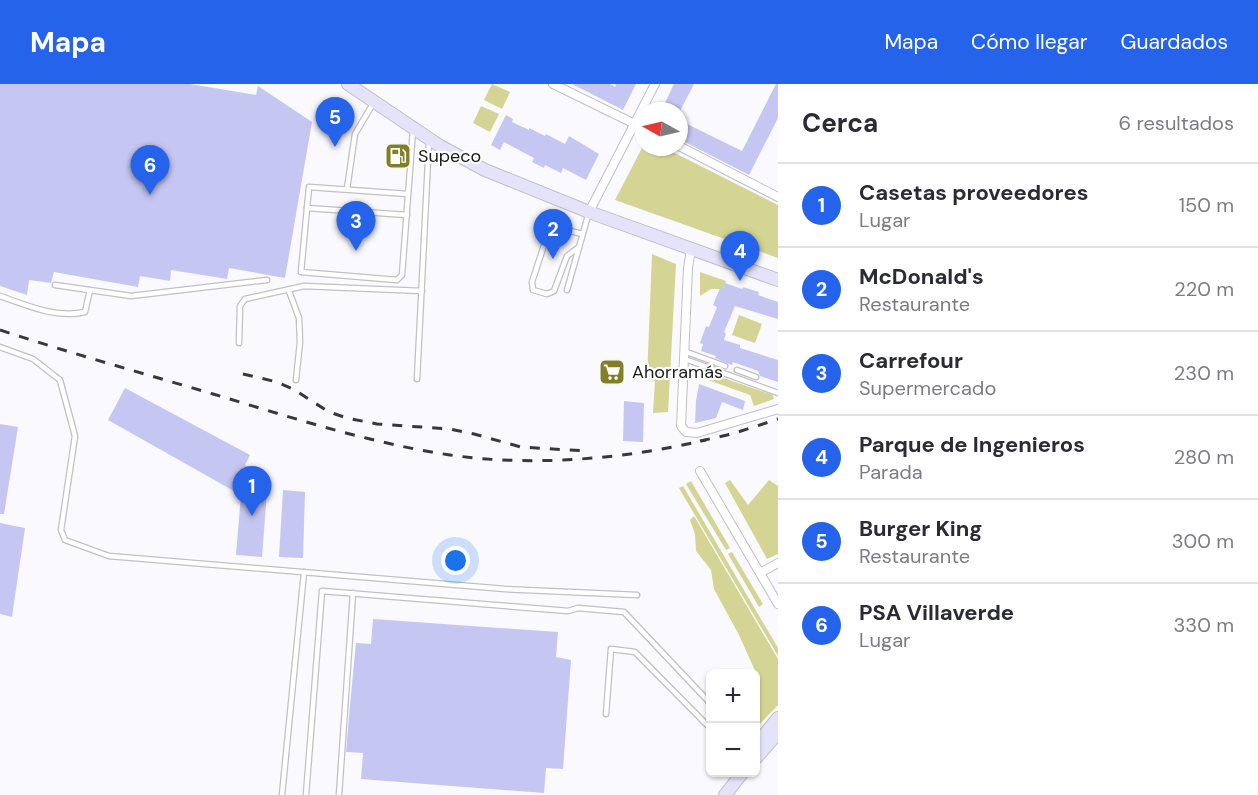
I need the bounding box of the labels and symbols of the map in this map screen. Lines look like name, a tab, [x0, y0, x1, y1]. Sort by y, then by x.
pin: 5	[316, 98, 354, 147]
north arrow	[634, 102, 688, 156]
fuel station icon: Supeco	[383, 141, 413, 171]
place label: Supeco	[418, 144, 481, 168]
pin: 6	[130, 146, 170, 195]
pin: 3	[336, 202, 376, 251]
pin: 2	[534, 210, 572, 259]
pin: 4	[720, 232, 760, 281]
supermarket icon: Ahorramás	[597, 357, 627, 387]
place label: Ahorramás	[632, 360, 723, 384]
pin: 1	[232, 466, 272, 516]
your location	[441, 546, 470, 575]

